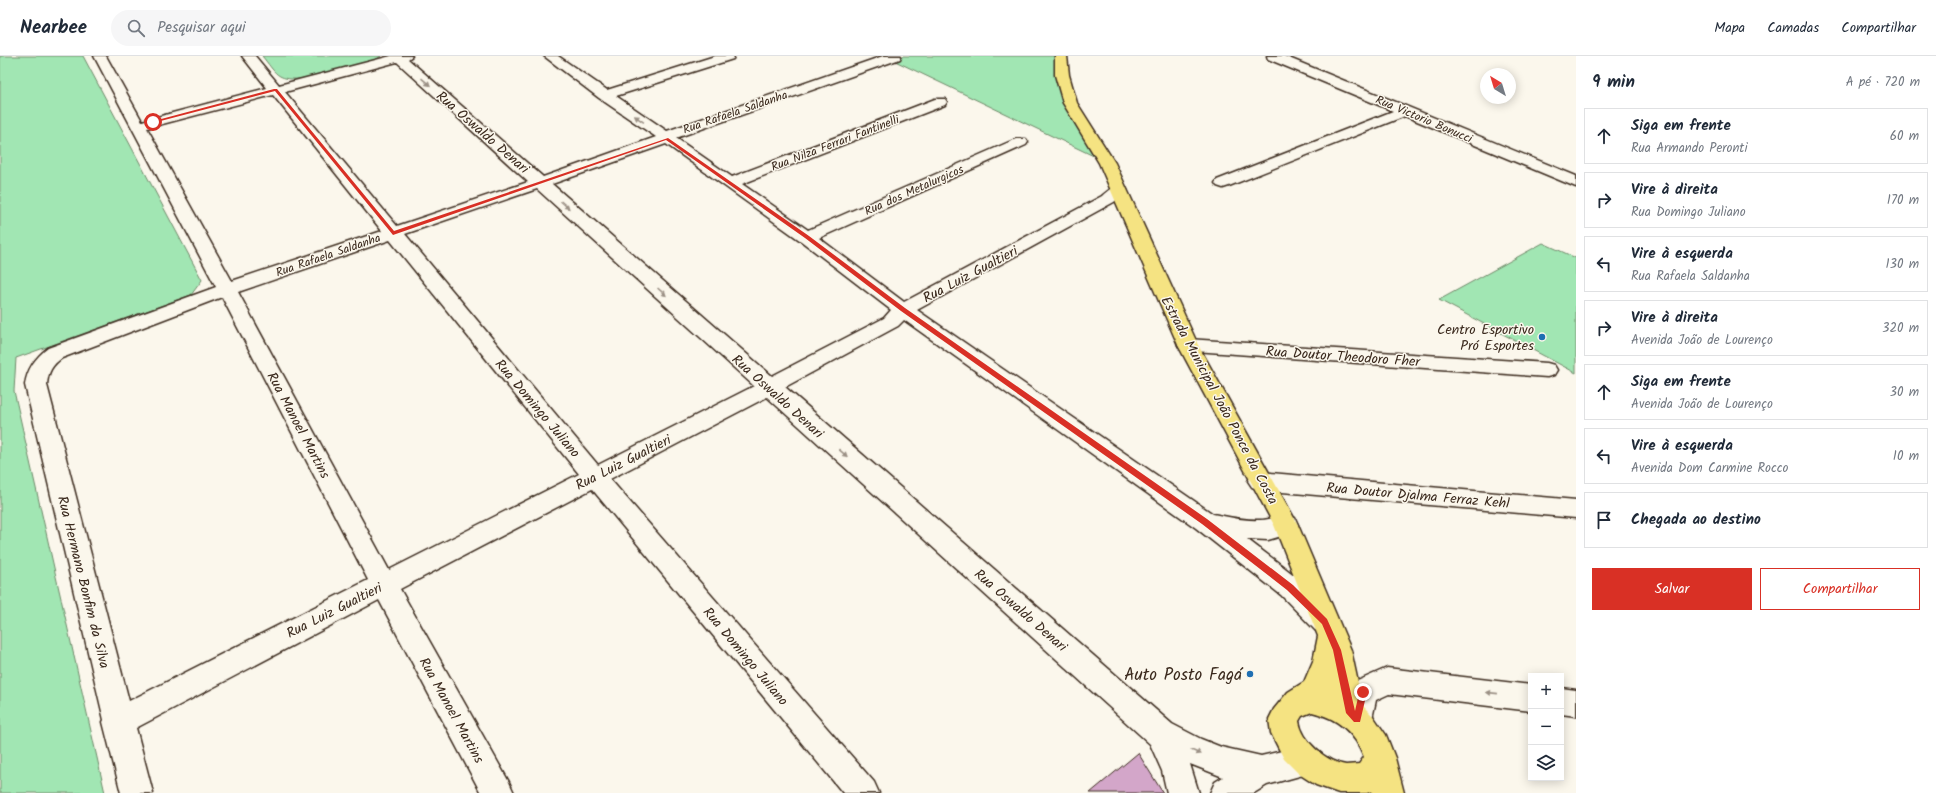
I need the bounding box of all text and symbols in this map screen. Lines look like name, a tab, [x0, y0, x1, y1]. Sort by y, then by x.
search box	[111, 10, 391, 46]
text: Nearbee	[20, 13, 87, 43]
text: Pesquisar aqui	[157, 16, 246, 40]
icon: search	[125, 17, 147, 39]
text: Mapa	[1714, 17, 1745, 39]
text: Camadas	[1767, 17, 1819, 39]
text: Compartilhar	[1841, 17, 1916, 39]
north arrow	[1480, 68, 1516, 104]
text: 9 min	[1592, 69, 1635, 96]
text: A pé · 720 m	[1846, 72, 1920, 93]
one-way arrow	[421, 77, 431, 87]
street label: Rua Rafaela Saldanha	[680, 85, 791, 139]
street label: Rua Oswaldo Denari	[431, 86, 534, 180]
street label: Rua Victorio Bonucci	[1372, 90, 1476, 149]
street label: Rua Nilza Ferrari Fantinelli	[768, 110, 903, 177]
route start	[144, 113, 162, 131]
text: Siga em frente	[1631, 114, 1731, 138]
one-way arrow	[633, 115, 644, 123]
icon: ahead	[1593, 125, 1615, 147]
text: 60 m	[1890, 126, 1919, 147]
text: Rua Armando Peronti	[1631, 138, 1747, 159]
street label: Rua dos Metalurgicos	[862, 160, 967, 221]
text: Vire à direita	[1631, 178, 1718, 202]
icon: right	[1593, 189, 1615, 211]
text: 170 m	[1887, 190, 1919, 211]
one-way arrow	[560, 200, 570, 210]
text: Rua Domingo Juliano	[1631, 202, 1746, 223]
street label: Rua Rafaela Saldanha	[273, 228, 384, 282]
street label: Rua Luiz Gualtieri	[919, 240, 1023, 309]
text: Vire à esquerda	[1631, 242, 1733, 266]
icon: left	[1593, 253, 1615, 275]
text: 130 m	[1885, 254, 1919, 275]
text: Rua Rafaela Saldanha	[1631, 266, 1750, 287]
one-way arrow	[657, 287, 667, 296]
street label: Estrada Municipal João Ponce da Costa	[1155, 292, 1284, 509]
text: Vire à direita	[1631, 306, 1718, 330]
icon: right	[1593, 317, 1615, 339]
text: 320 m	[1882, 318, 1919, 339]
place label: Centro Esportivo Pró Esportes	[1437, 319, 1534, 357]
text: Avenida João de Lourenço	[1631, 330, 1773, 351]
marker: Centro Esportivo Pró Esportes	[1537, 332, 1547, 342]
street label: Rua Doutor Theodoro Fher	[1265, 341, 1422, 373]
street label: Rua Oswaldo Denari	[726, 349, 829, 445]
street label: Rua Domingo Juliano	[489, 354, 585, 463]
street label: Rua Manoel Martins	[261, 368, 336, 483]
text: Siga em frente	[1631, 370, 1731, 394]
icon: ahead	[1593, 381, 1615, 403]
text: 30 m	[1890, 382, 1919, 403]
text: Avenida João de Lourenço	[1631, 394, 1773, 415]
street label: Rua Luiz Gualtieri	[572, 429, 676, 496]
text: Vire à esquerda	[1631, 434, 1733, 458]
icon: left	[1593, 445, 1615, 467]
text: 10 m	[1893, 446, 1919, 467]
one-way arrow	[838, 448, 848, 457]
text: Avenida Dom Carmine Rocco	[1631, 458, 1788, 479]
street label: Rua Doutor Djalma Ferraz Kehl	[1325, 477, 1511, 515]
street label: Rua Hermano Bonfim da Silva	[51, 494, 115, 671]
text: Chegada ao destino	[1631, 508, 1761, 532]
icon: arrive	[1593, 509, 1615, 531]
street label: Rua Oswaldo Denari	[969, 564, 1072, 658]
button: Salvar	[1592, 568, 1752, 610]
button: Compartilhar	[1760, 568, 1920, 610]
street label: Rua Luiz Gualtieri	[283, 577, 387, 644]
street label: Rua Domingo Juliano	[697, 602, 793, 711]
street label: Rua Manoel Martins	[413, 653, 489, 768]
place label: Auto Posto Fagá	[1124, 662, 1244, 689]
marker: Auto Posto Fagá	[1245, 669, 1255, 679]
map controls	[1528, 673, 1564, 781]
button: +	[1528, 673, 1564, 709]
route end	[1354, 683, 1372, 701]
one-way arrow	[1486, 690, 1498, 696]
button: −	[1528, 709, 1564, 745]
button: layers	[1528, 745, 1564, 781]
one-way arrow	[1190, 749, 1201, 755]

